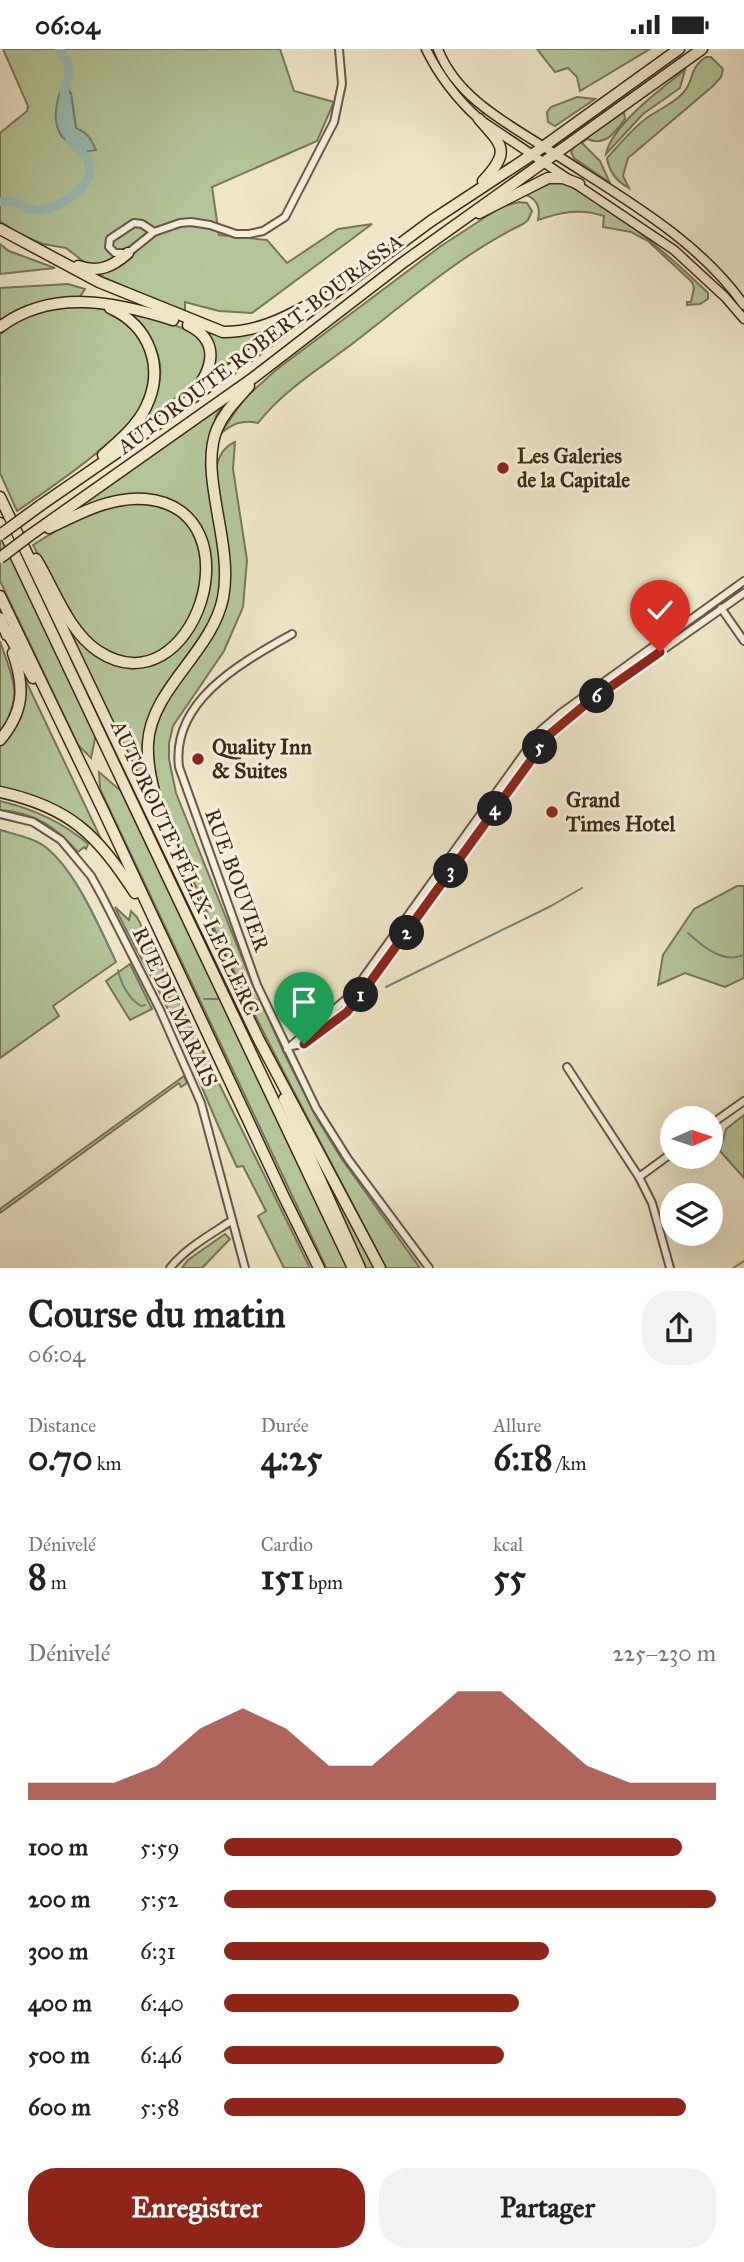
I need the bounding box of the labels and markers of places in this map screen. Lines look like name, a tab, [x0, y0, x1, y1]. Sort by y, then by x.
place label: Les Galeries de la Capitale	[517, 443, 630, 493]
marker: Les Galeries de la Capitale	[495, 460, 511, 476]
pin	[630, 580, 690, 652]
pin: 6	[580, 679, 614, 713]
pin: 5	[522, 729, 558, 765]
place label: Quality Inn & Suites	[212, 734, 312, 784]
marker: Quality Inn & Suites	[190, 751, 206, 767]
place label: Grand Times Hotel	[565, 787, 677, 837]
pin: 4	[477, 791, 512, 827]
marker: Grand Times Hotel	[544, 804, 560, 820]
pin: 3	[434, 853, 468, 889]
pin: 2	[390, 915, 424, 951]
pin	[274, 972, 334, 1044]
pin: 1	[344, 977, 378, 1013]

